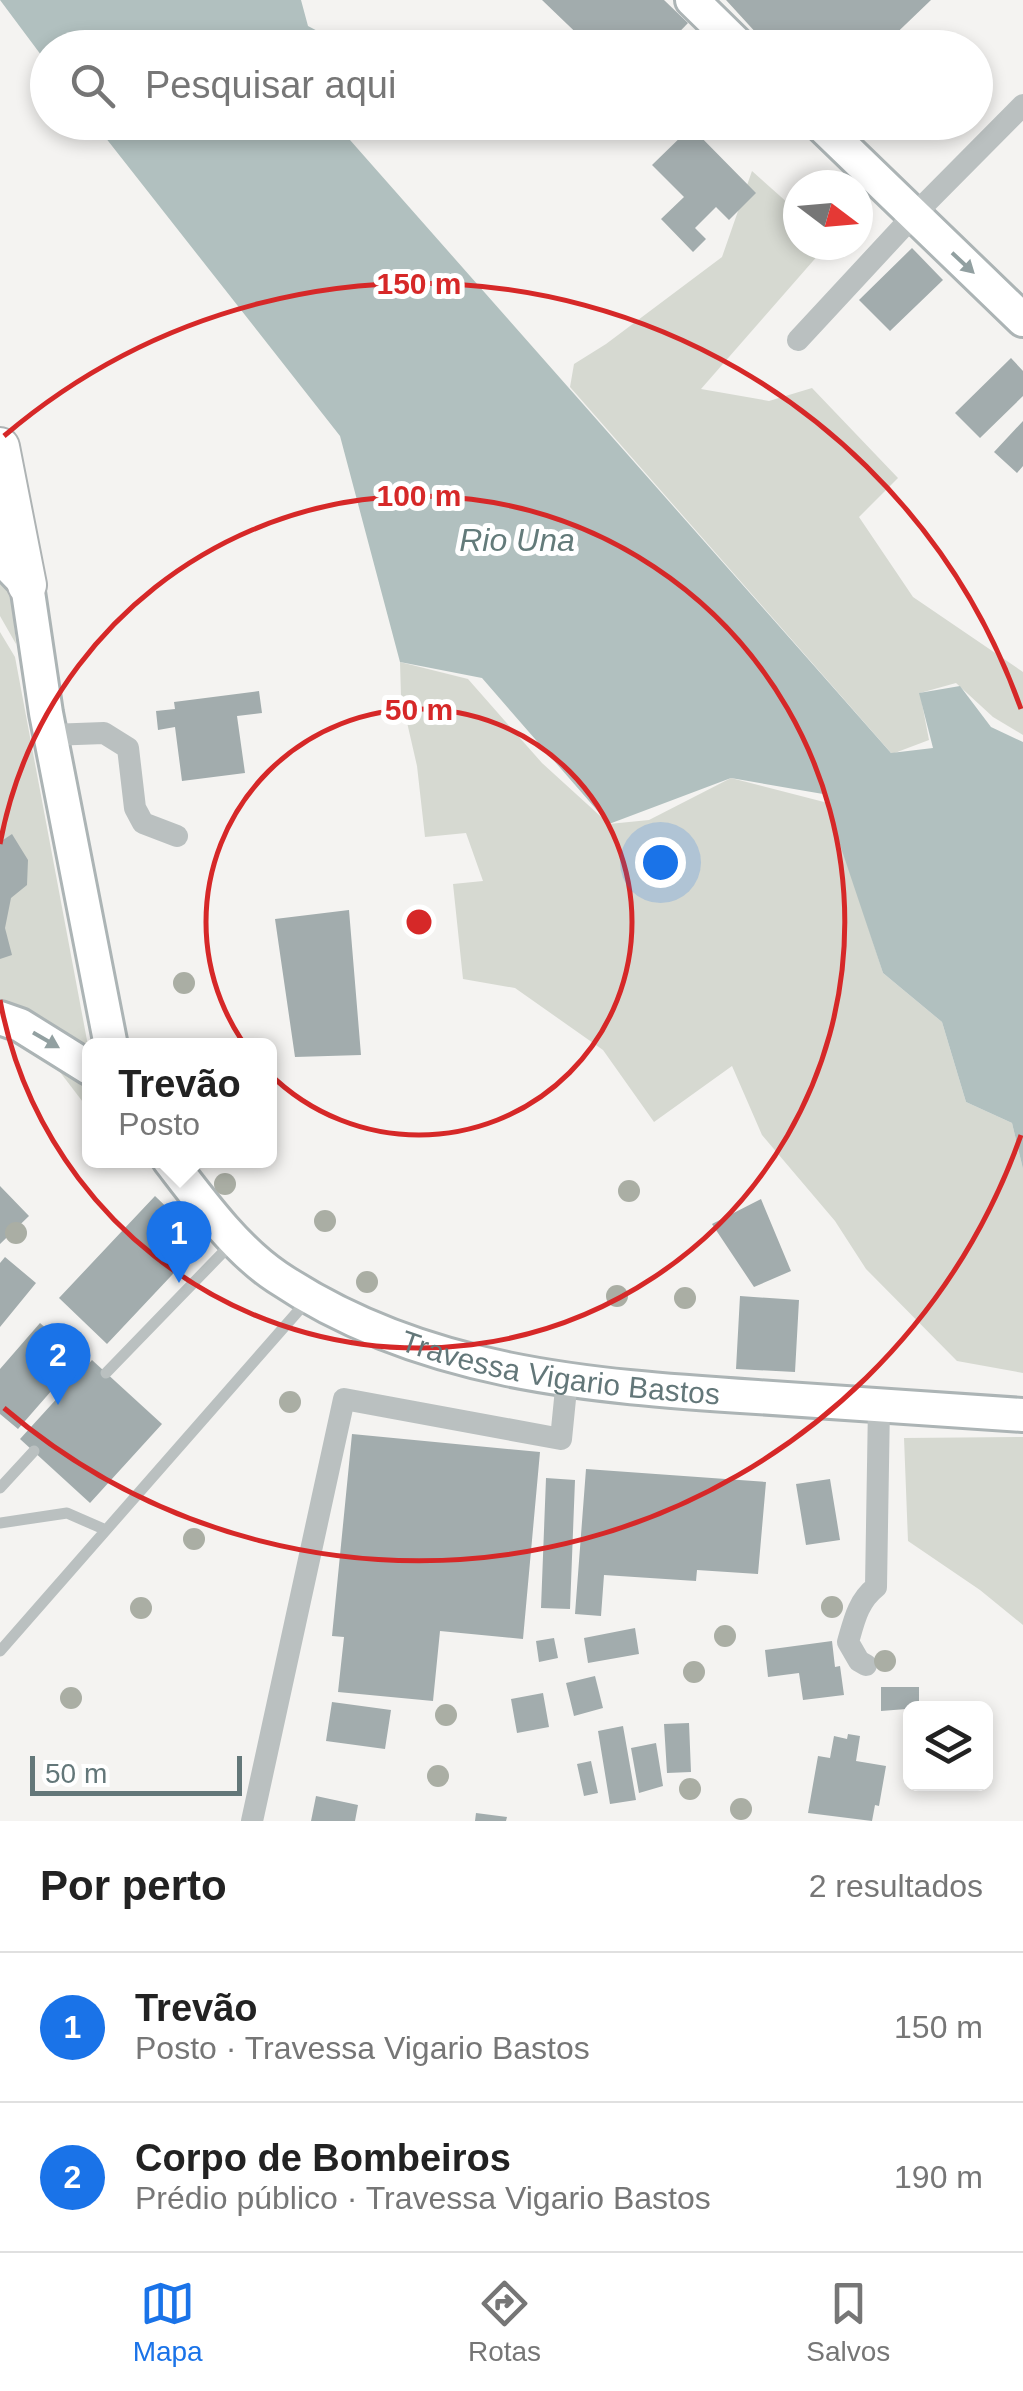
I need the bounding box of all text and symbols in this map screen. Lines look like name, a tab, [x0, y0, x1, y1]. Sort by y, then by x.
search box	[30, 30, 993, 140]
icon: search	[65, 58, 120, 113]
text: Pesquisar aqui	[145, 64, 396, 106]
north arrow	[783, 170, 873, 260]
one-way arrow	[951, 251, 975, 274]
text: 150 m	[376, 267, 462, 300]
text: 100 m	[376, 479, 462, 512]
water label: Rio Una	[459, 522, 575, 558]
text: 50 m	[385, 693, 453, 726]
your location	[635, 837, 686, 888]
centre of rings	[401, 904, 437, 940]
one-way arrow	[32, 1030, 60, 1048]
popup	[82, 1038, 277, 1168]
text: Trevão	[118, 1063, 241, 1105]
text: Posto	[118, 1106, 200, 1142]
pin: 1	[146, 1200, 212, 1283]
pin: 2	[26, 1322, 90, 1405]
street label: Travessa Vigario Bastos	[397, 1324, 721, 1410]
map controls	[903, 1701, 993, 1791]
button: layers	[903, 1701, 993, 1791]
scale bar	[30, 1751, 242, 1796]
text: 50 m	[45, 1758, 107, 1789]
text: Por perto	[40, 1862, 227, 1909]
text: 2 resultados	[809, 1868, 983, 1904]
text: Trevão	[135, 1987, 258, 2029]
text: 1	[64, 2009, 81, 2045]
text: 150 m	[894, 2009, 983, 2045]
text: Posto · Travessa Vigario Bastos	[135, 2030, 590, 2066]
text: Corpo de Bombeiros	[135, 2137, 511, 2179]
text: 2	[64, 2159, 81, 2195]
text: 190 m	[894, 2159, 983, 2195]
text: Prédio público · Travessa Vigario Bastos	[135, 2180, 711, 2216]
tab: Mapa	[133, 2276, 203, 2368]
tab: Rotas	[468, 2276, 541, 2368]
tab: Salvos	[806, 2276, 890, 2368]

